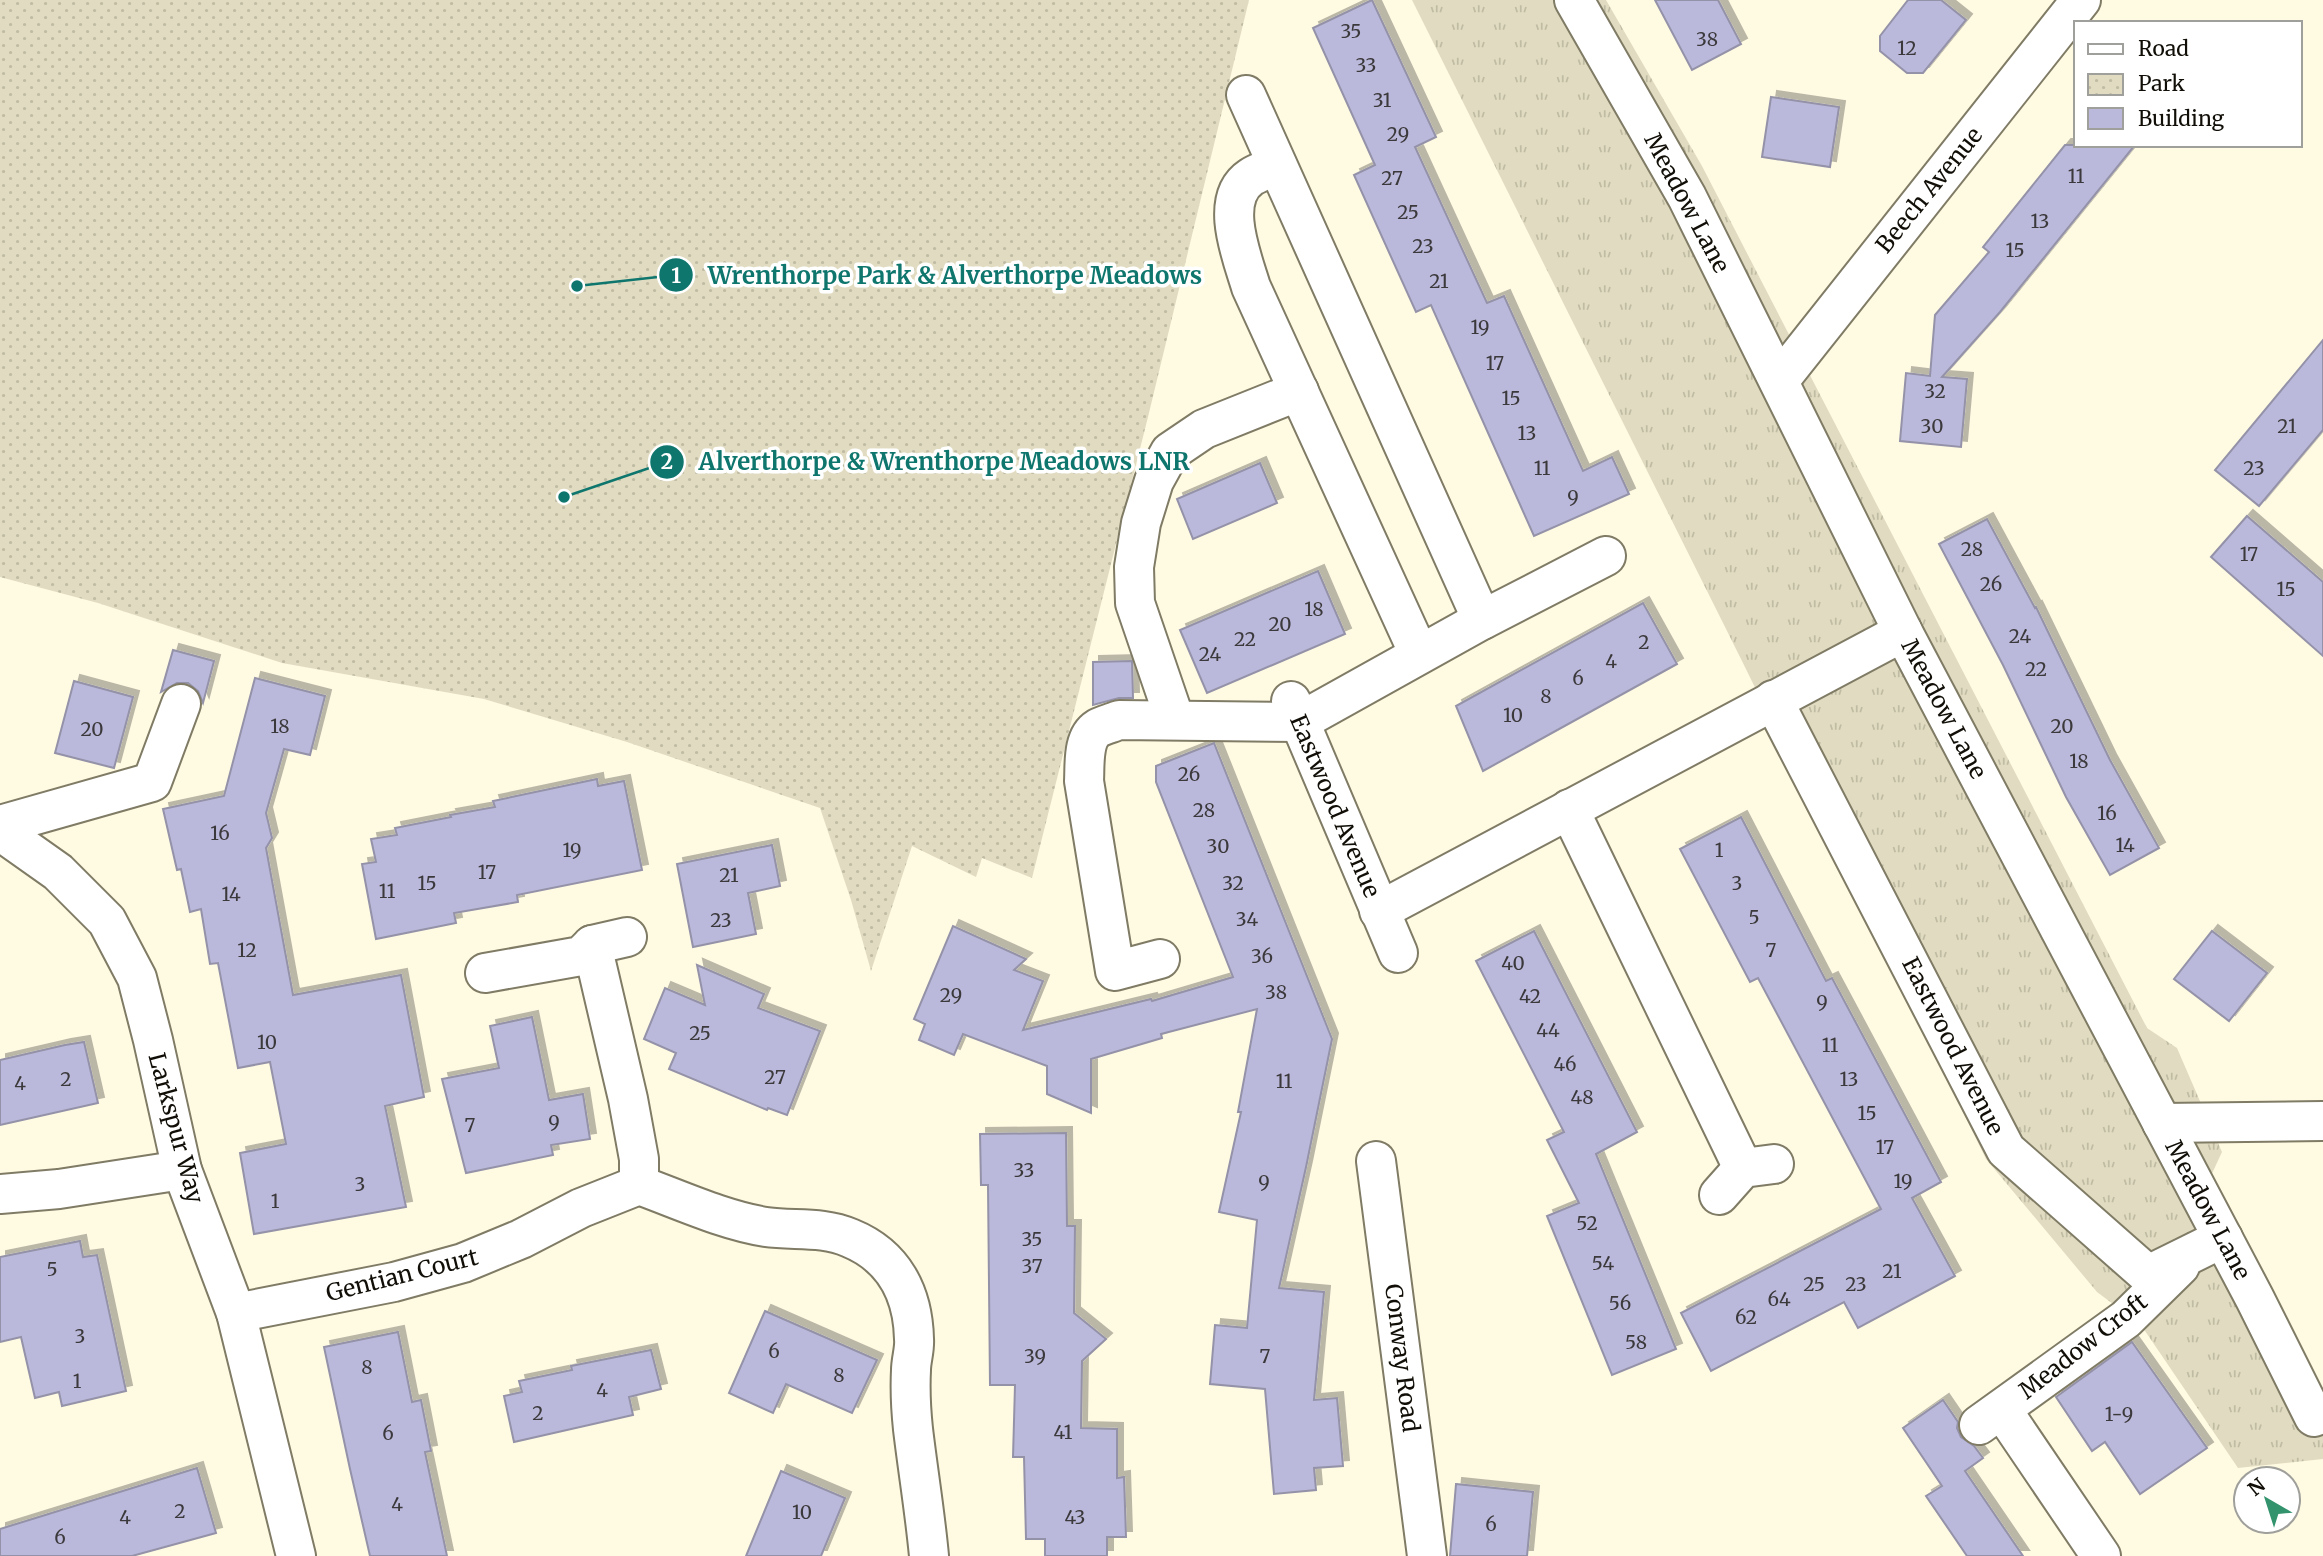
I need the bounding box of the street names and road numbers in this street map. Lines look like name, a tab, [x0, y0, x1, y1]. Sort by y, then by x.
street label: Beech Avenue	[1869, 121, 1988, 258]
street label: Meadow Lane	[1639, 128, 1736, 277]
street label: Meadow Lane	[1896, 634, 1993, 783]
street label: Eastwood Avenue	[1284, 710, 1387, 902]
street label: Eastwood Avenue	[1896, 952, 2011, 1140]
street label: Larkspur Way	[143, 1050, 211, 1207]
street label: Meadow Lane	[2160, 1135, 2257, 1284]
street label: Gentian Court	[323, 1242, 481, 1307]
street label: Conway Road	[1379, 1282, 1426, 1434]
street label: Meadow Croft	[2013, 1286, 2153, 1405]

